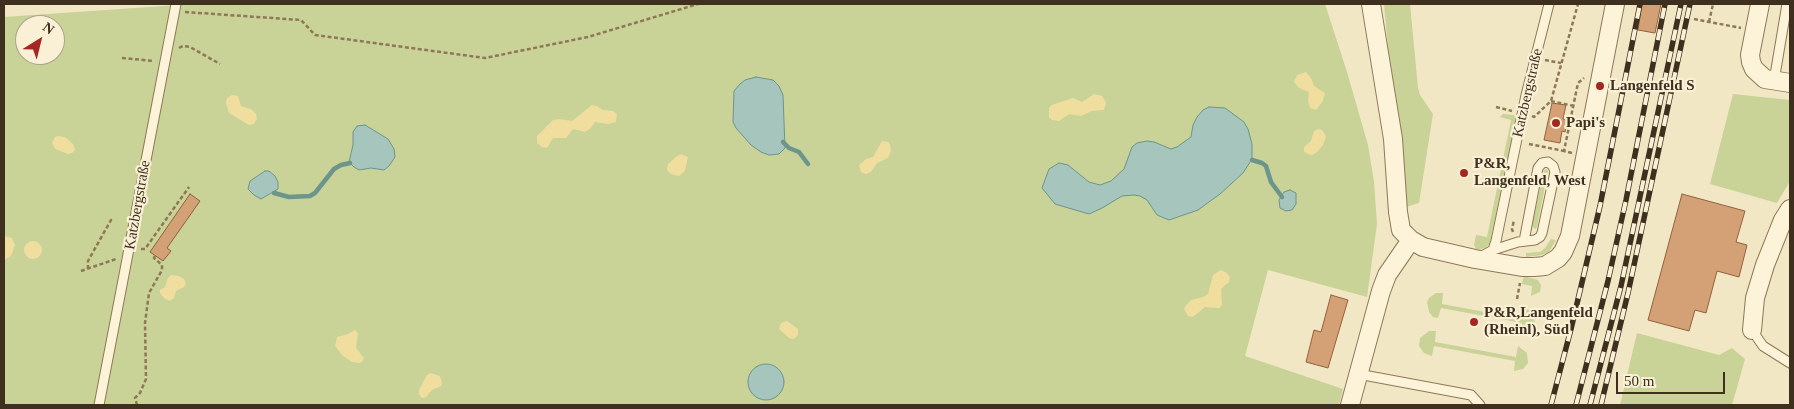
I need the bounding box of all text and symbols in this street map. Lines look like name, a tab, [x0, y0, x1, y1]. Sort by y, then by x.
north arrow	[15, 15, 65, 65]
text: N	[40, 19, 57, 37]
street label: Katzbergstraße	[1509, 47, 1547, 139]
place label: Langenfeld S	[1610, 77, 1695, 95]
marker: Langenfeld S	[1594, 80, 1606, 92]
place label: Papi's	[1566, 114, 1605, 132]
marker: Papi's	[1550, 117, 1562, 129]
place label: P&R, Langenfeld, West	[1474, 155, 1586, 190]
street label: Katzbergstraße	[121, 159, 155, 251]
marker: P&R, Langenfeld, West	[1458, 167, 1470, 179]
place label: P&R,Langenfeld (Rheinl), Süd	[1484, 304, 1593, 339]
marker: P&R,Langenfeld (Rheinl), Süd	[1468, 316, 1480, 328]
scale bar	[1619, 362, 1728, 394]
text: 50 m	[1624, 373, 1654, 389]

